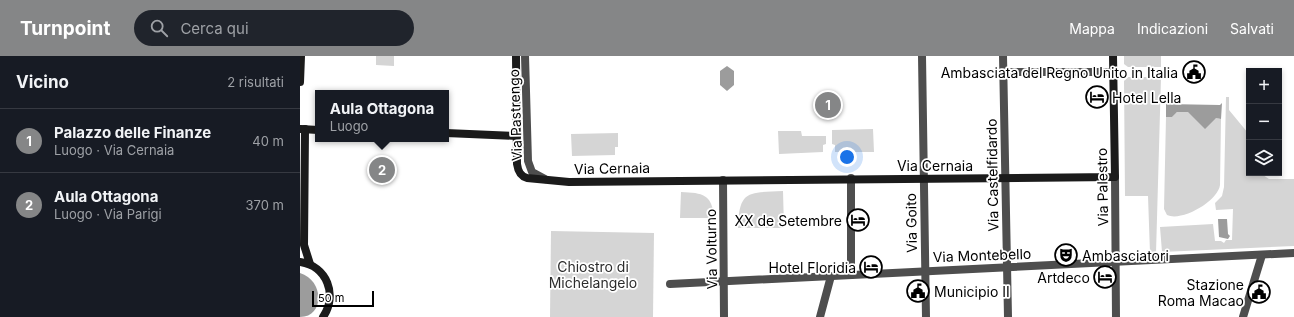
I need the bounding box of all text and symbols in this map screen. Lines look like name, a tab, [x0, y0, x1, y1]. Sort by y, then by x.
search box	[134, 10, 414, 46]
text: Turnpoint	[20, 17, 110, 40]
icon: search	[148, 17, 170, 39]
text: Cerca qui	[180, 19, 249, 38]
text: Mappa	[1069, 20, 1115, 37]
text: Indicazioni	[1137, 20, 1208, 37]
text: Salvati	[1230, 20, 1274, 37]
public building icon: Ambasciata del Regno Unito in Italia	[1181, 59, 1207, 85]
place label: Ambasciata del Regno Unito in Italia	[941, 64, 1178, 81]
map controls	[1246, 68, 1282, 176]
button: +	[1246, 68, 1282, 104]
street label: Via Pastrengo	[505, 69, 525, 161]
text: Vicino	[16, 72, 69, 92]
text: 2 risultati	[227, 74, 284, 90]
hotel icon: Hotel Lella	[1084, 84, 1110, 110]
place label: Hotel Lella	[1112, 89, 1181, 106]
popup	[315, 90, 449, 142]
pin: 1	[815, 90, 841, 120]
text: Aula Ottagona	[330, 99, 434, 118]
button: −	[1246, 104, 1282, 140]
text: Luogo	[330, 118, 368, 134]
street label: Via Castelfidardo	[983, 118, 1001, 232]
text: Palazzo delle Finanze	[54, 123, 211, 142]
text: 1	[26, 133, 32, 149]
text: 40 m	[252, 133, 284, 149]
button: layers	[1246, 140, 1282, 176]
text: Luogo · Via Cernaia	[54, 142, 174, 158]
your location	[837, 147, 857, 167]
street label: Via Palestro	[1093, 148, 1111, 226]
pin: 2	[369, 155, 395, 185]
street label: Via Cernaia	[897, 157, 973, 174]
street label: Via Cernaia	[574, 159, 650, 177]
text: Aula Ottagona	[54, 187, 158, 206]
street label: Via Goito	[902, 193, 920, 253]
text: 2	[25, 197, 33, 213]
text: 370 m	[246, 197, 284, 213]
text: Luogo · Via Parigi	[54, 206, 162, 222]
hotel icon: XX de Setembre	[845, 207, 871, 233]
street label: Via Volturno	[702, 208, 720, 290]
place label: XX de Setembre	[735, 212, 842, 229]
theatre icon: Ambasciatori	[1053, 242, 1079, 268]
street label: Via Montebello	[932, 245, 1032, 265]
place label: Ambasciatori	[1082, 247, 1169, 264]
hotel icon: Hotel Floridia	[858, 254, 884, 280]
park label: Chiostro di Michelangelo	[549, 258, 637, 291]
place label: Hotel Floridia	[769, 259, 856, 276]
hotel icon: Artdeco	[1092, 264, 1118, 290]
place label: Artdeco	[1037, 269, 1090, 286]
place label: Stazione Roma Macao	[1158, 276, 1244, 309]
public building icon: Municipio II	[905, 278, 931, 304]
public building icon: Stazione Roma Macao	[1246, 279, 1272, 305]
place label: Municipio II	[934, 283, 1010, 300]
scale bar	[312, 289, 374, 308]
text: 50 m	[318, 291, 344, 305]

